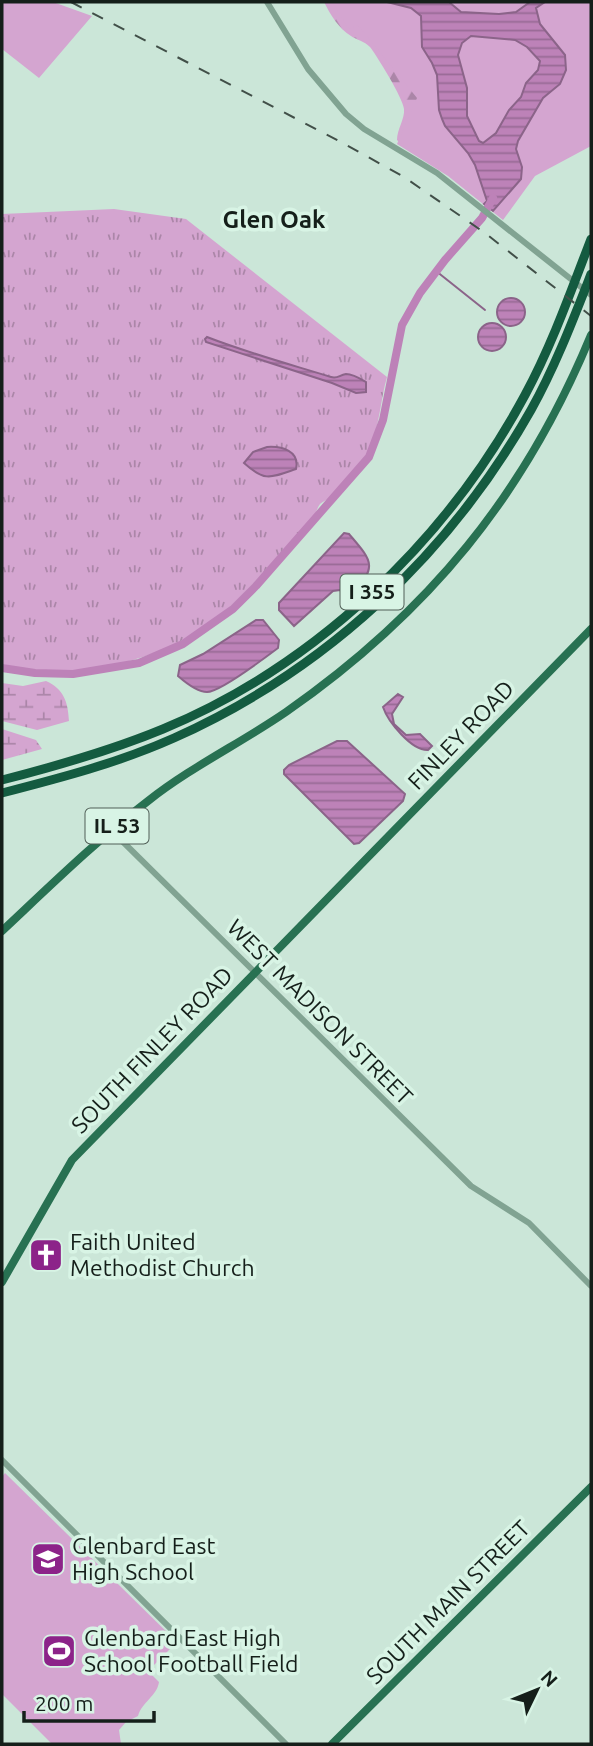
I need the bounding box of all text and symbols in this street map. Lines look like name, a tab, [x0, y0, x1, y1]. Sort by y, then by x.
district label: Glen Oak	[223, 206, 326, 233]
road number: I 355	[340, 574, 404, 610]
street label: FINLEY ROAD	[403, 675, 519, 794]
road number: IL 53	[86, 808, 148, 844]
street label: WEST MADISON STREET	[223, 914, 418, 1109]
street label: SOUTH FINLEY ROAD	[66, 962, 237, 1138]
place label: Faith United Methodist Church	[70, 1229, 255, 1280]
church icon: Faith United Methodist Church	[27, 1236, 65, 1274]
street label: SOUTH MAIN STREET	[361, 1515, 534, 1688]
place label: Glenbard East High School	[72, 1533, 216, 1584]
school or university icon: Glenbard East High School	[29, 1540, 67, 1578]
place label: Glenbard East High School Football Field	[84, 1625, 299, 1676]
sports icon: Glenbard East High School Football Field	[40, 1632, 78, 1670]
north arrow	[502, 1655, 572, 1725]
text: N	[537, 1666, 562, 1691]
scale bar	[24, 1680, 154, 1724]
text: 200 m	[35, 1691, 93, 1715]

